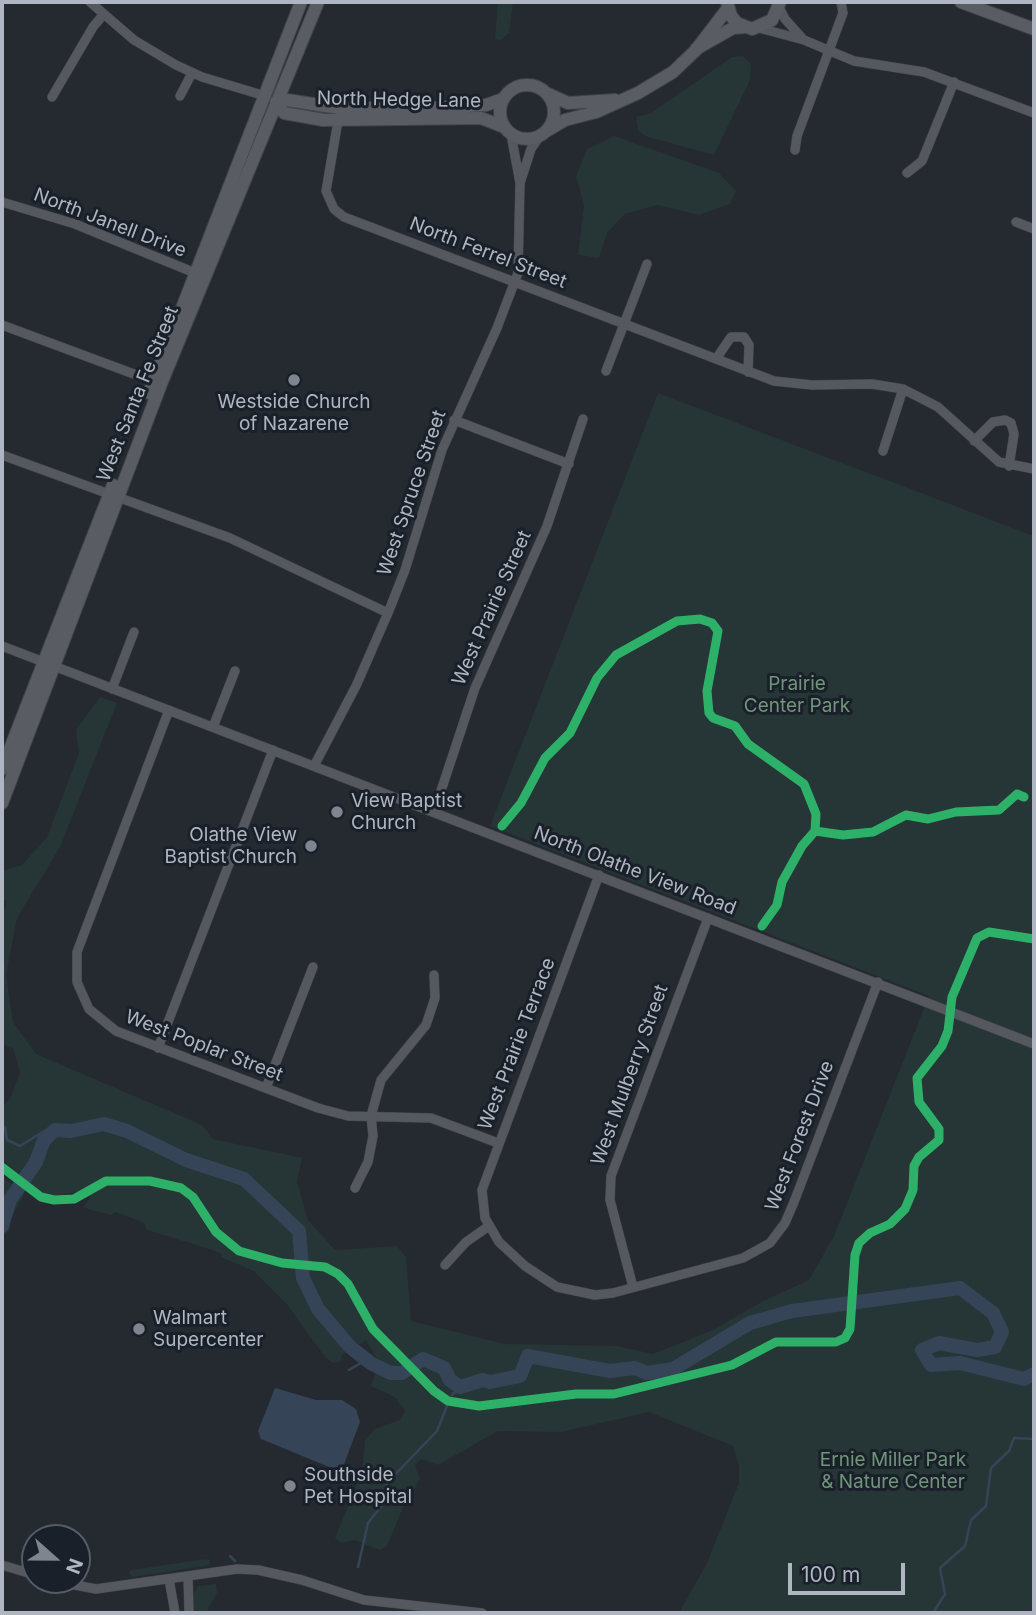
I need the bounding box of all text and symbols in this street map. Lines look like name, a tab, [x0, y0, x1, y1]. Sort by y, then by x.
street label: North Hedge Lane	[317, 87, 481, 113]
street label: North Janell Drive	[31, 183, 189, 263]
street label: North Ferrel Street	[406, 213, 570, 293]
street label: West Santa Fe Street	[92, 303, 184, 485]
marker: Westside Church of Nazarene	[286, 372, 302, 388]
place label: Westside Church of Nazarene	[218, 391, 370, 435]
street label: West Spruce Street	[373, 407, 451, 579]
street label: West Prairie Street	[448, 527, 536, 689]
park label: Prairie Center Park	[744, 673, 850, 717]
place label: View Baptist Church	[351, 790, 462, 834]
marker: View Baptist Church	[329, 804, 345, 820]
street label: North Olathe View Road	[531, 822, 739, 920]
place label: Olathe View Baptist Church	[165, 824, 297, 868]
marker: Olathe View Baptist Church	[303, 838, 319, 854]
street label: West Prairie Terrace	[474, 955, 560, 1133]
street label: West Mulberry Street	[587, 982, 673, 1168]
street label: West Poplar Street	[122, 1005, 286, 1087]
street label: West Forest Drive	[761, 1058, 839, 1214]
place label: Walmart Supercenter	[153, 1307, 263, 1351]
marker: Walmart Supercenter	[131, 1321, 147, 1337]
park label: Ernie Miller Park & Nature Center	[820, 1449, 966, 1493]
place label: Southside Pet Hospital	[304, 1464, 412, 1508]
marker: Southside Pet Hospital	[282, 1478, 298, 1494]
north arrow	[21, 1524, 91, 1594]
scale bar	[791, 1548, 908, 1592]
text: N	[61, 1555, 88, 1577]
text: 100 m	[801, 1562, 860, 1587]

